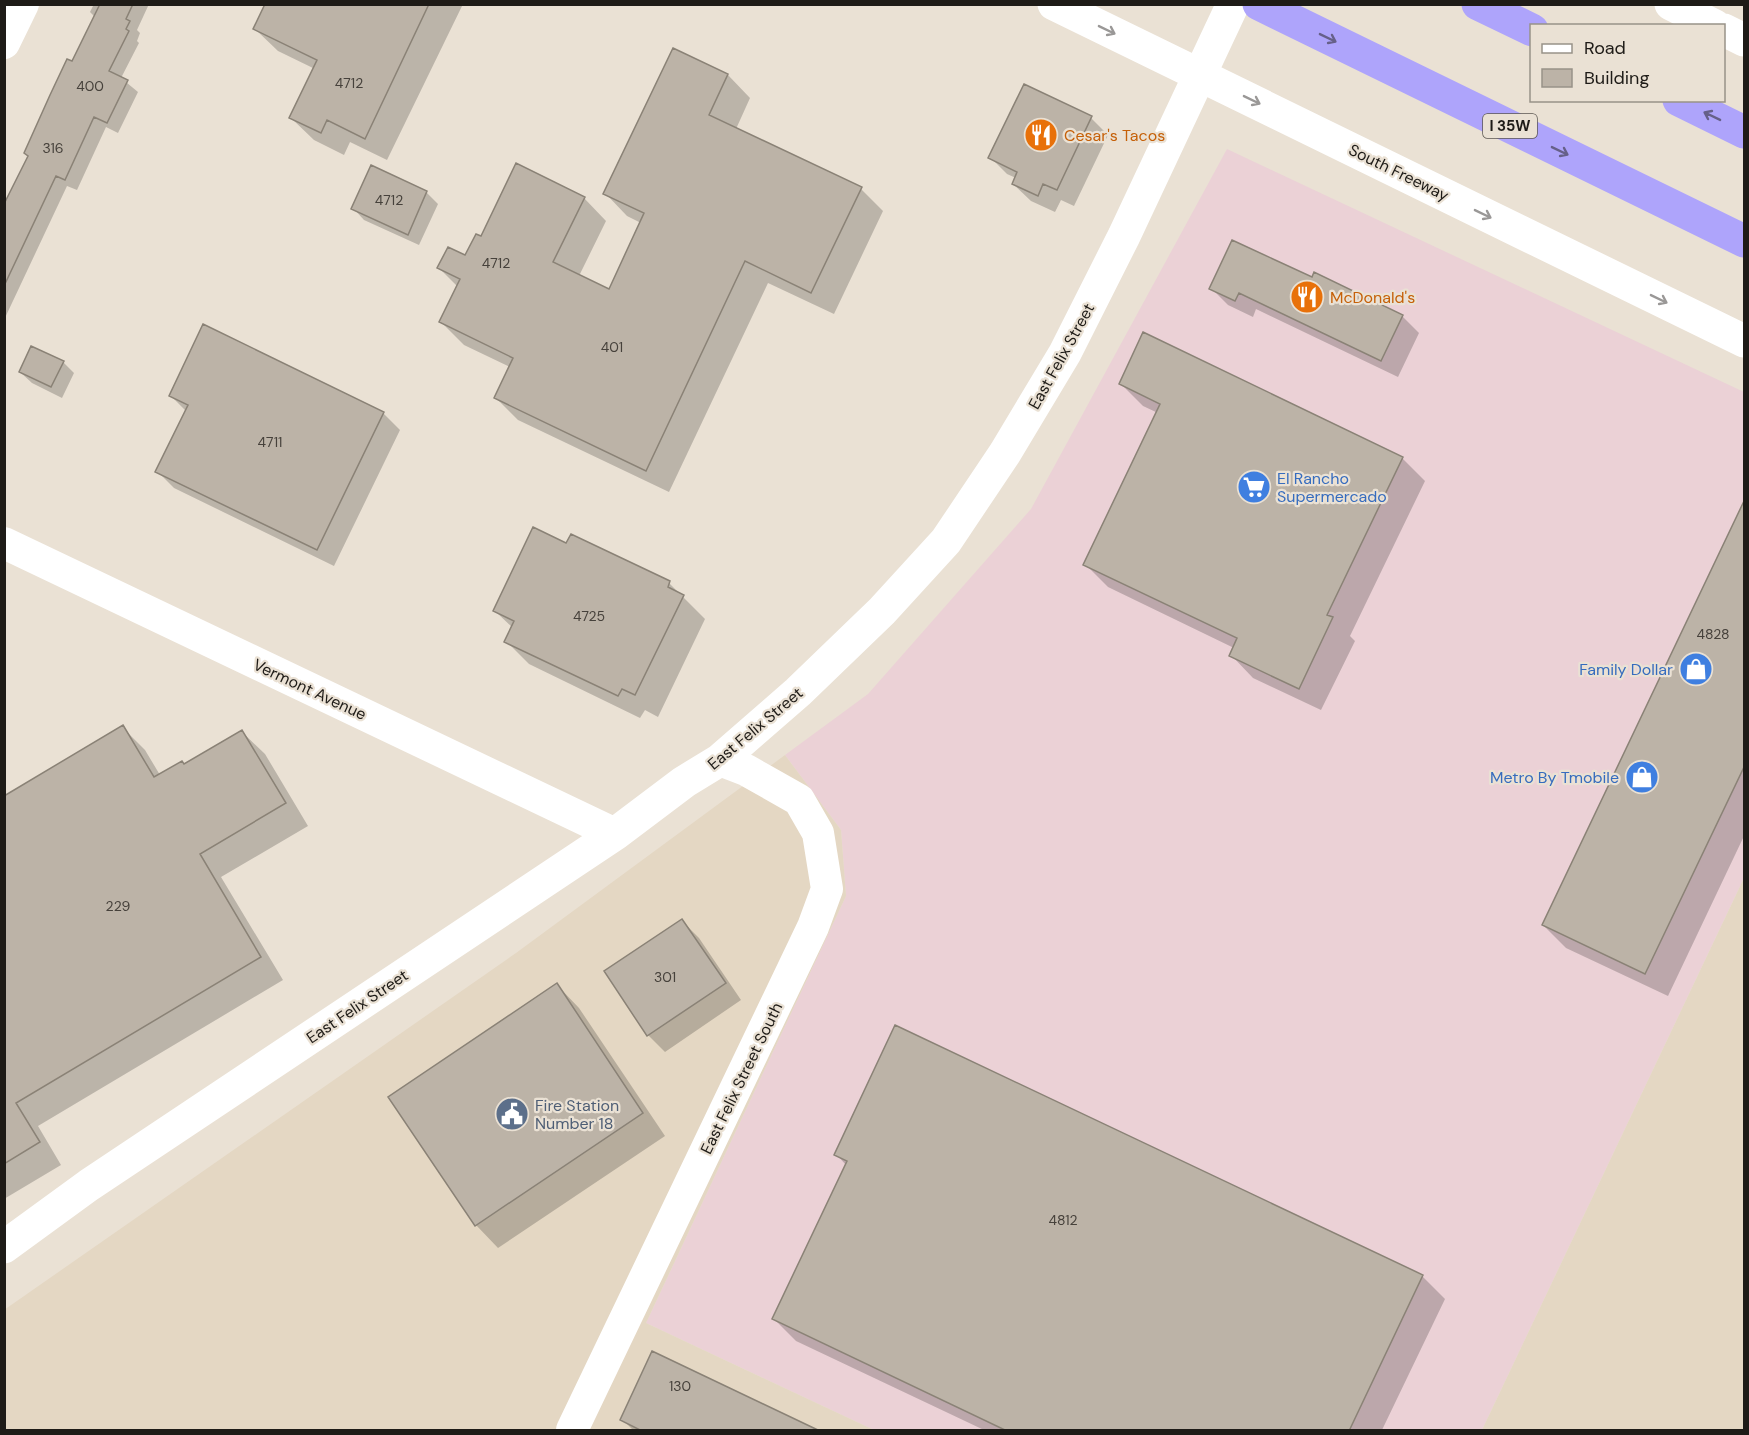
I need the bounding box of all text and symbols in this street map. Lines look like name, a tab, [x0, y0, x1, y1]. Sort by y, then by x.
one-way arrow	[1097, 24, 1115, 36]
legend	[1530, 24, 1725, 102]
one-way arrow	[1318, 32, 1336, 44]
text: Road	[1584, 36, 1626, 60]
text: Building	[1584, 66, 1649, 90]
house number: 4712	[335, 74, 363, 92]
house number: 400	[76, 77, 104, 95]
one-way arrow	[1242, 94, 1260, 106]
one-way arrow	[1703, 110, 1721, 122]
road number: I 35W	[1483, 114, 1537, 138]
restaurant icon: Cesar's Tacos	[1023, 117, 1059, 153]
place label: Cesar's Tacos	[1064, 125, 1165, 146]
house number: 316	[42, 139, 64, 157]
street label: South Freeway	[1345, 139, 1452, 206]
one-way arrow	[1550, 145, 1568, 157]
house number: 4712	[375, 191, 403, 209]
one-way arrow	[1474, 208, 1492, 220]
house number: 4712	[482, 254, 510, 272]
restaurant icon: McDonald's	[1289, 279, 1325, 315]
place label: McDonald's	[1330, 287, 1415, 308]
one-way arrow	[1649, 294, 1667, 305]
street label: East Felix Street	[1024, 299, 1099, 413]
house number: 401	[601, 338, 623, 356]
house number: 4711	[258, 433, 282, 451]
place label: El Rancho Supermercado	[1277, 468, 1387, 507]
supermarket icon: El Rancho Supermercado	[1236, 469, 1272, 505]
house number: 4725	[573, 607, 605, 625]
house number: 4828	[1696, 625, 1730, 643]
shop icon: Family Dollar	[1678, 651, 1714, 687]
street label: Vermont Avenue	[250, 654, 370, 725]
place label: Family Dollar	[1579, 659, 1673, 680]
street label: East Felix Street	[703, 682, 807, 774]
shop icon: Metro By Tmobile	[1624, 759, 1660, 795]
place label: Metro By Tmobile	[1490, 767, 1619, 788]
house number: 229	[106, 897, 131, 915]
street label: East Felix Street	[302, 965, 412, 1048]
house number: 301	[654, 968, 676, 986]
street label: East Felix Street South	[696, 999, 787, 1157]
place label: Fire Station Number 18	[535, 1095, 619, 1134]
public building icon: Fire Station Number 18	[494, 1096, 530, 1132]
house number: 4812	[1048, 1211, 1078, 1229]
house number: 130	[669, 1377, 691, 1395]

